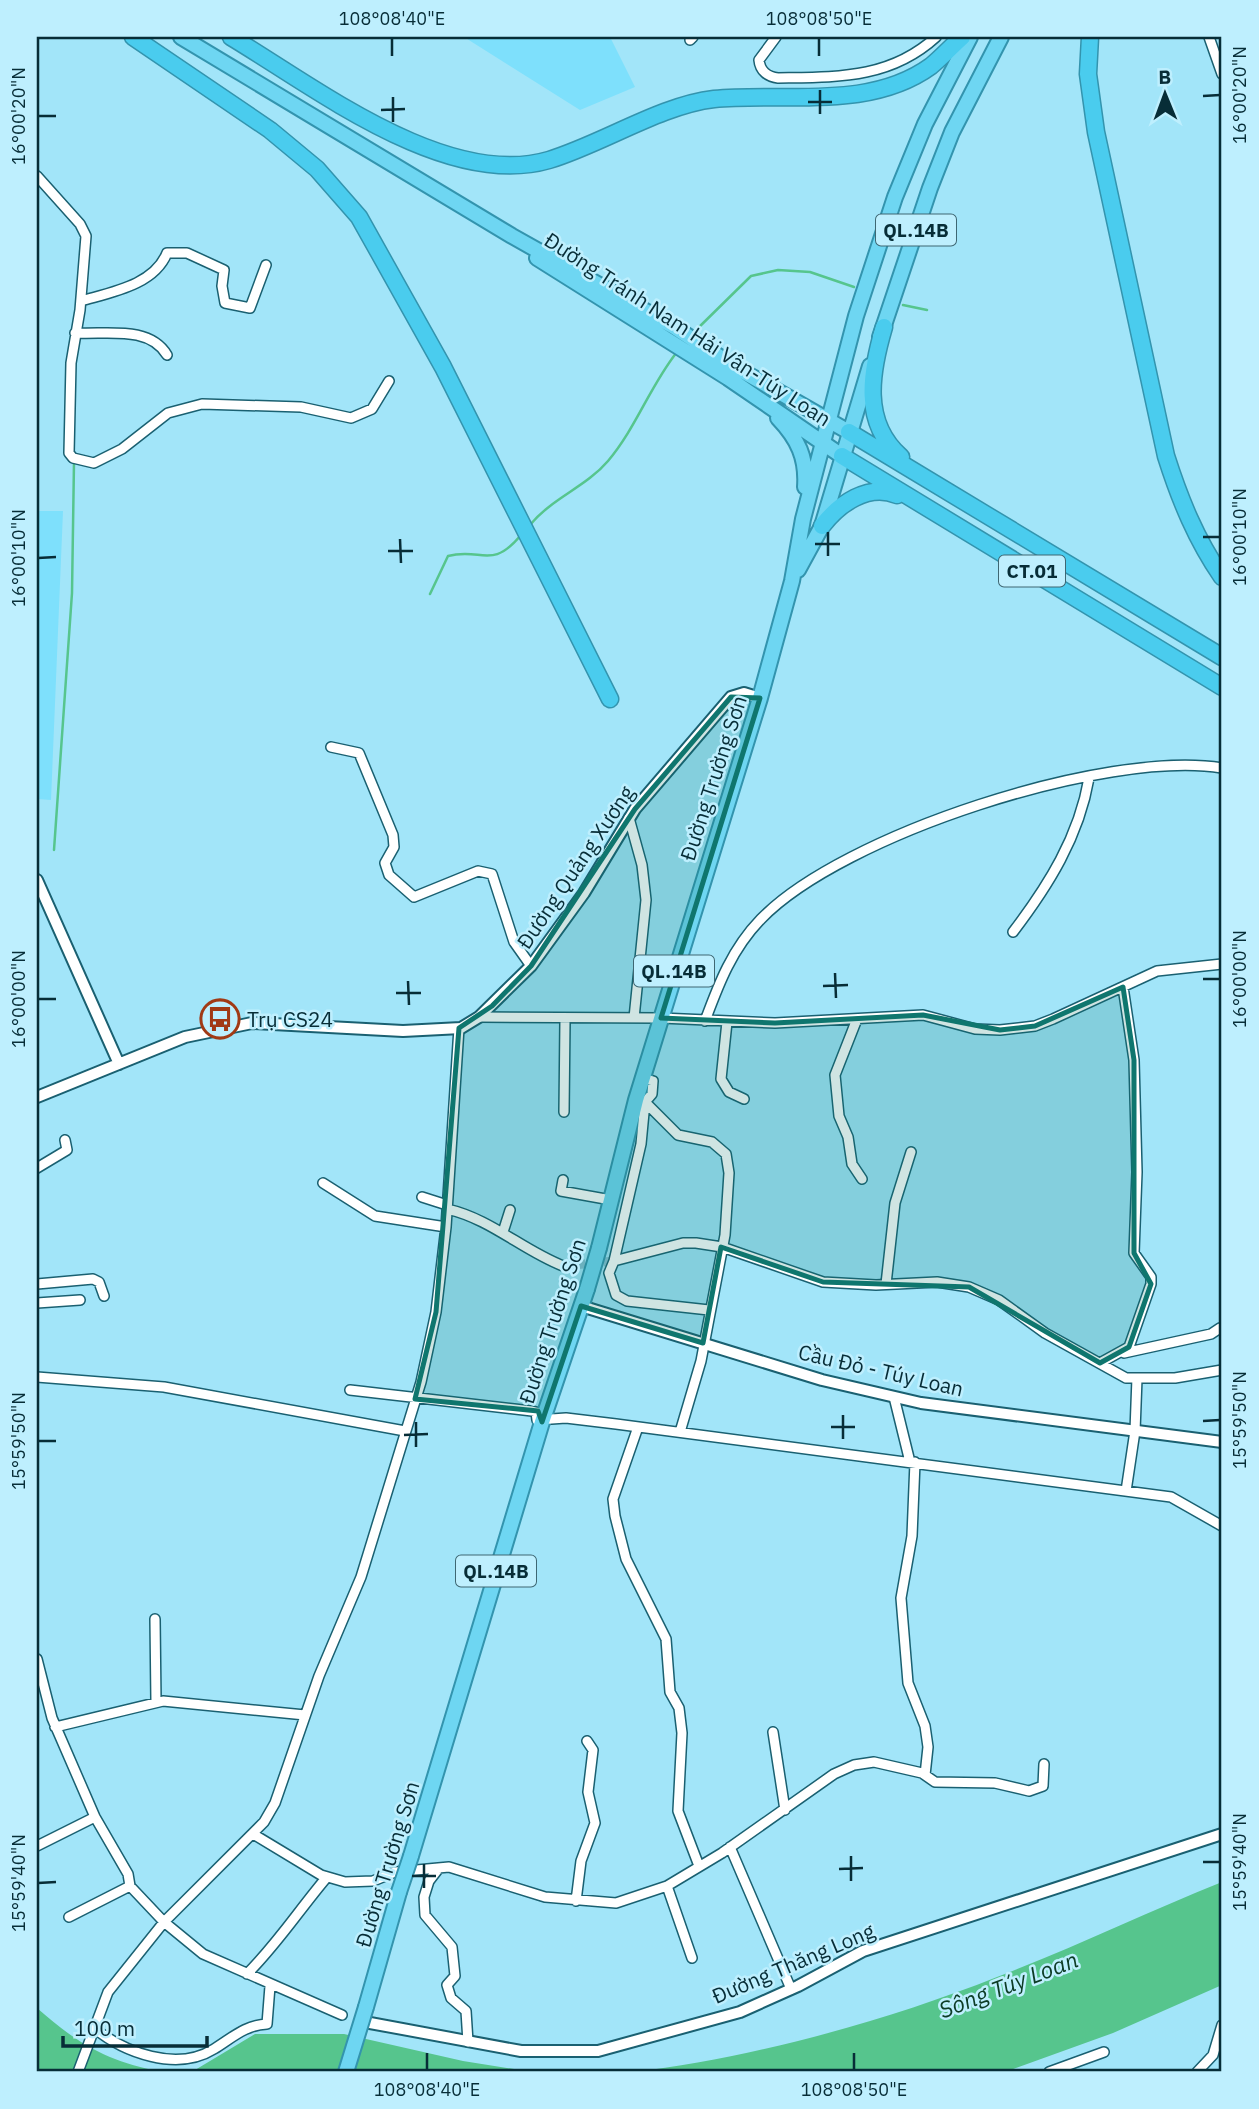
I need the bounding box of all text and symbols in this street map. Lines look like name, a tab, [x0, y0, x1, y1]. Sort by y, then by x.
text: 108°08'40"E	[339, 7, 445, 30]
text: 108°08'50"E	[766, 7, 872, 30]
text: 16°00'20"N	[1228, 46, 1251, 144]
north arrow	[1130, 60, 1200, 130]
text: B	[1158, 65, 1171, 89]
text: 16°00'20"N	[7, 67, 30, 165]
road number: QL.14B	[876, 214, 956, 246]
street label: Đường Tránh Nam Hải Vân-Túy Loan	[539, 226, 837, 432]
text: 16°00'10"N	[1228, 488, 1251, 586]
text: 16°00'10"N	[7, 509, 30, 607]
road number: CT.01	[999, 556, 1065, 586]
street label: Đường Trường Sơn	[673, 692, 753, 864]
street label: Đường Quảng Xương	[510, 780, 640, 954]
text: 16°00'00"N	[1228, 930, 1251, 1028]
text: 16°00'00"N	[7, 950, 30, 1048]
road number: QL.14B	[634, 956, 714, 987]
bus stop icon: Trụ CS24	[199, 998, 241, 1040]
place label: Trụ CS24	[247, 1005, 333, 1033]
street label: Đường Trường Sơn	[512, 1235, 592, 1407]
street label: Cầu Đỏ - Túy Loan	[796, 1337, 966, 1403]
text: 15°59'50"N	[1228, 1371, 1251, 1469]
text: 15°59'50"N	[7, 1392, 30, 1490]
road number: QL.14B	[456, 1555, 536, 1586]
street label: Đường Trường Sơn	[348, 1778, 426, 1950]
text: 15°59'40"N	[1228, 1813, 1251, 1911]
text: 15°59'40"N	[7, 1834, 30, 1932]
street label: Đường Thăng Long	[707, 1916, 879, 2010]
water label: Sông Túy Loan	[934, 1944, 1082, 2024]
scale bar	[63, 2004, 206, 2048]
text: 100 m	[74, 2014, 135, 2042]
text: 108°08'40"E	[374, 2078, 480, 2101]
text: 108°08'50"E	[801, 2078, 907, 2101]

